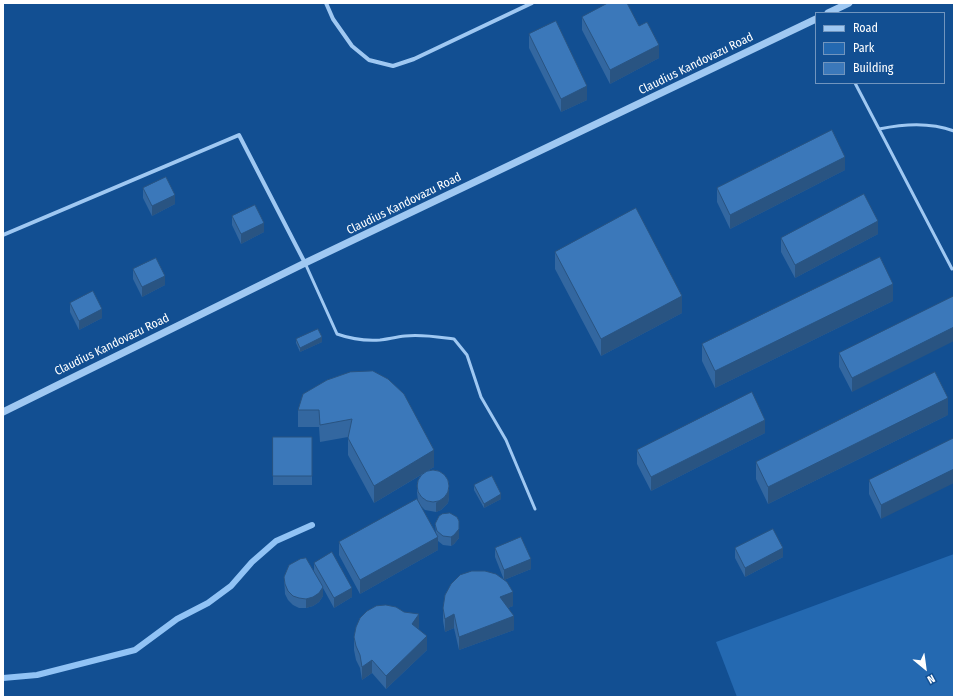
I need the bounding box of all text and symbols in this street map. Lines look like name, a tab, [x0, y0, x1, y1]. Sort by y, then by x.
legend	[815, 12, 945, 84]
text: Road	[853, 21, 878, 35]
street label: Claudius Kandovazu Road	[636, 30, 756, 98]
text: Park	[853, 41, 874, 55]
text: Building	[853, 61, 893, 75]
street label: Claudius Kandovazu Road	[344, 170, 464, 238]
street label: Claudius Kandovazu Road	[52, 311, 172, 379]
north arrow	[905, 648, 945, 688]
text: N	[925, 672, 937, 686]

